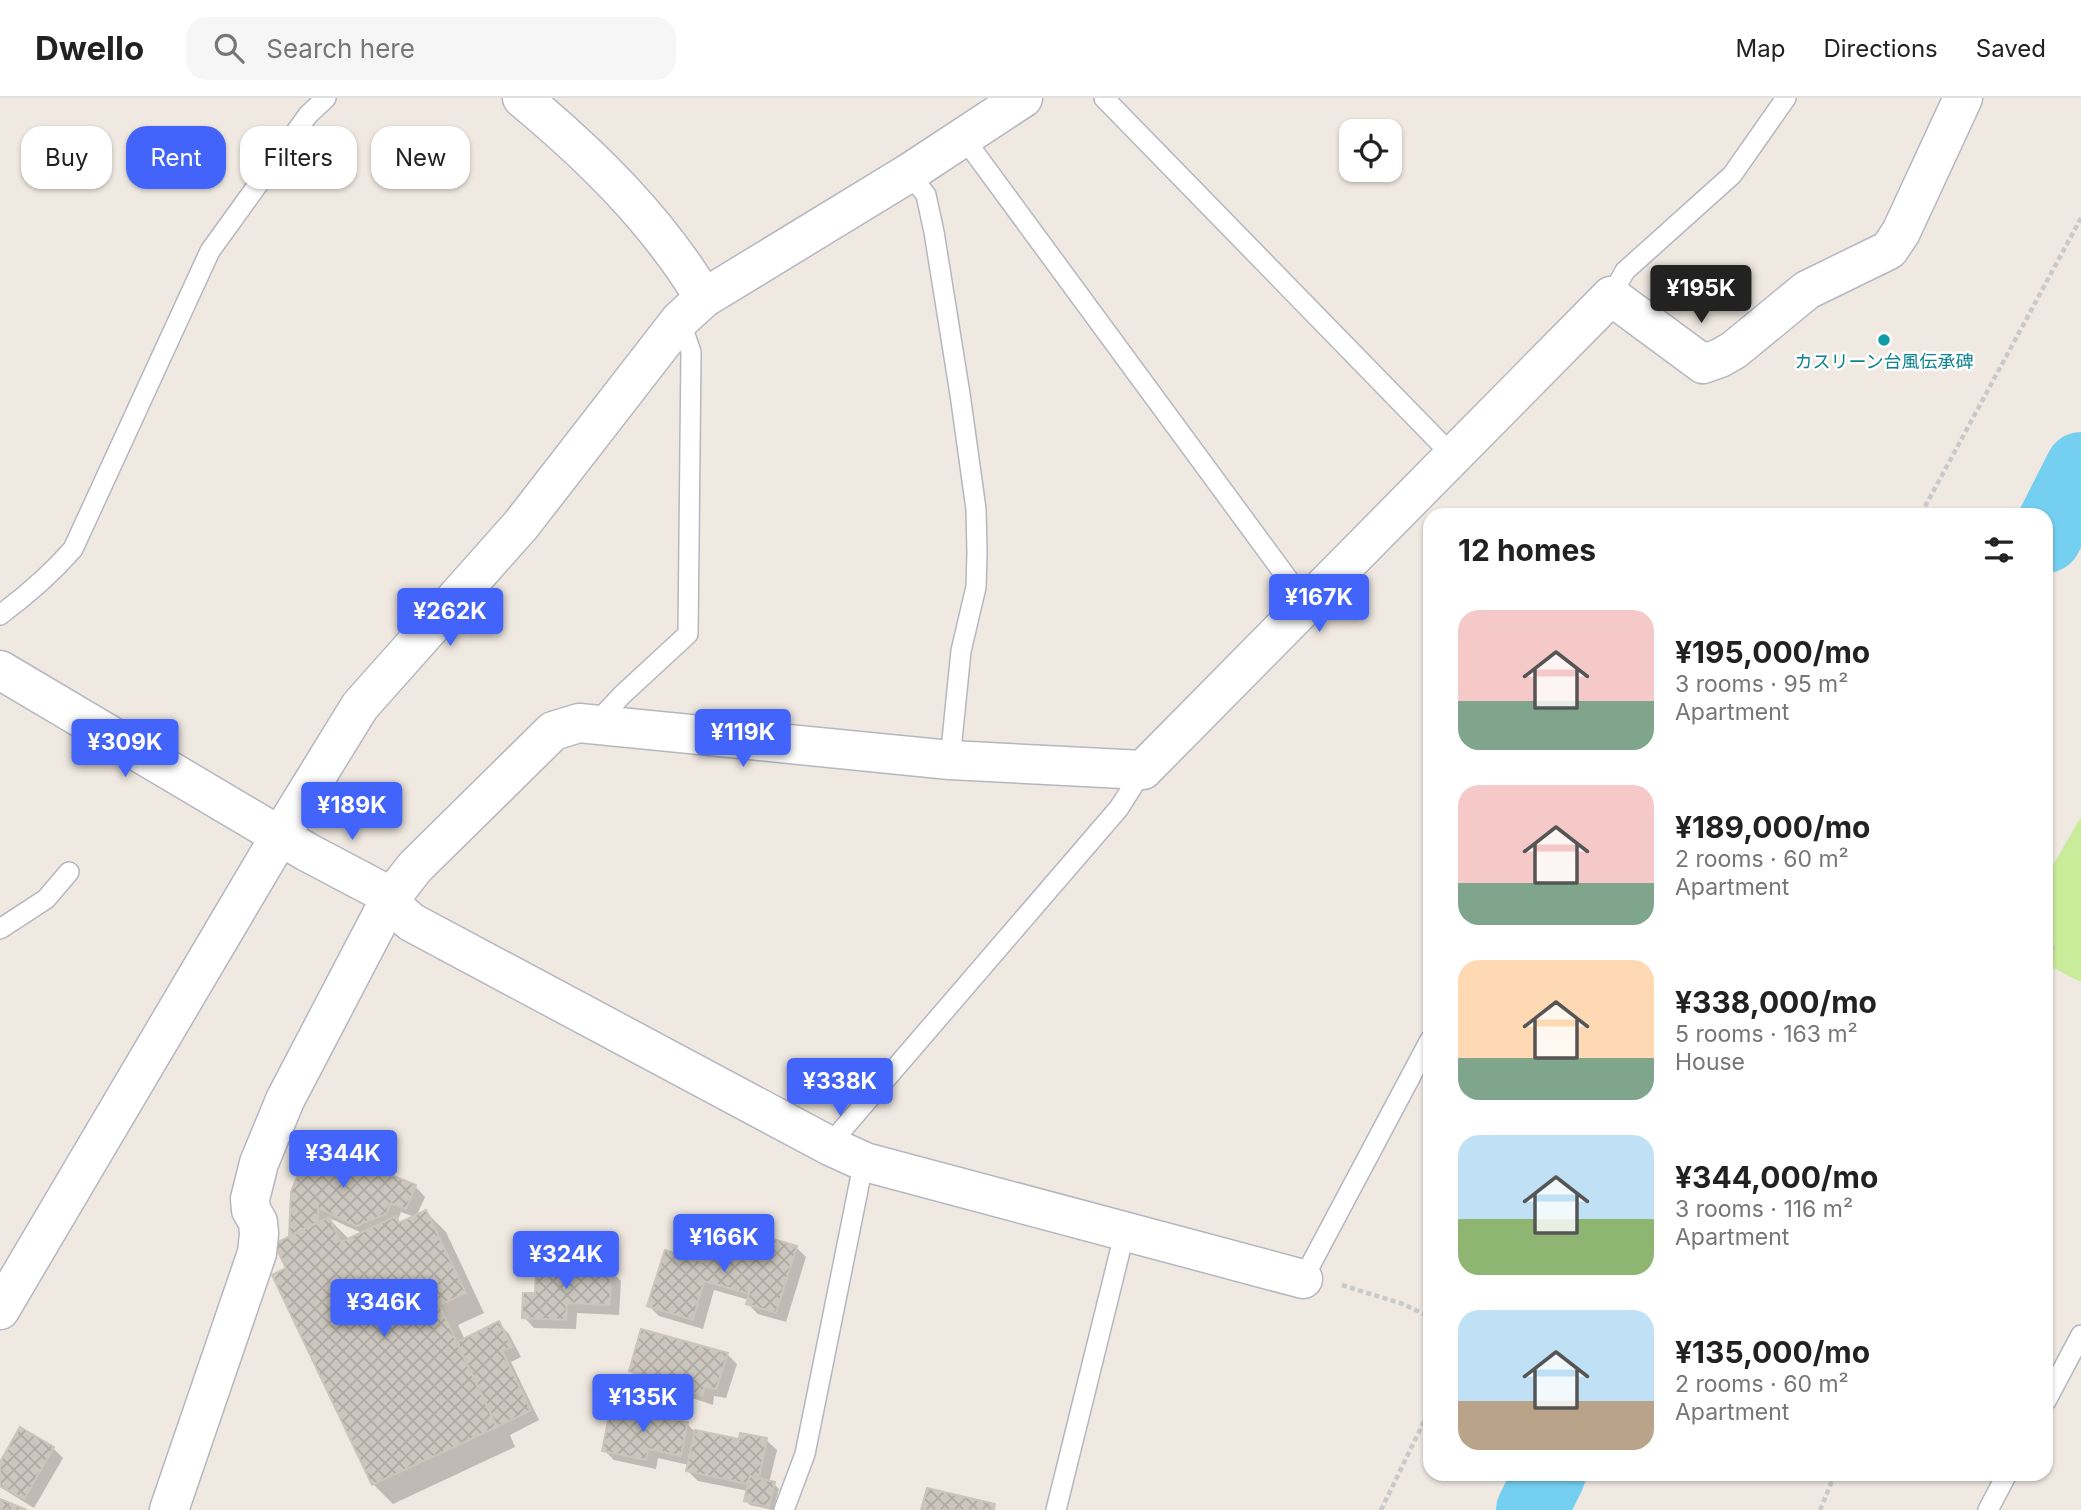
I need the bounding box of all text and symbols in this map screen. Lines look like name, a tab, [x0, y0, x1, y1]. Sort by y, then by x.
search box	[186, 17, 676, 80]
text: Dwello	[35, 28, 144, 68]
icon: search	[210, 29, 248, 67]
text: Search here	[266, 33, 415, 64]
text: Map	[1736, 34, 1785, 63]
text: Directions	[1823, 34, 1938, 63]
text: Saved	[1976, 34, 2046, 63]
map controls	[1339, 119, 1402, 182]
button: locate	[1339, 119, 1402, 182]
chip: Buy	[21, 126, 112, 189]
chip: Rent	[126, 126, 226, 189]
chip: Filters	[240, 126, 357, 189]
chip: New	[371, 126, 470, 189]
pin: ¥195K	[1652, 266, 1750, 325]
text: ¥195K	[1666, 274, 1736, 302]
marker: カスリーン台風伝承碑	[1876, 332, 1892, 348]
place label: カスリーン台風伝承碑	[1794, 351, 1974, 372]
icon: filters	[1980, 531, 2018, 569]
text: 12 homes	[1458, 532, 1596, 568]
pin: ¥167K	[1270, 574, 1368, 634]
text: ¥167K	[1285, 583, 1353, 611]
pin: ¥262K	[401, 588, 499, 648]
text: ¥262K	[413, 597, 487, 625]
text: ¥195,000/mo	[1675, 634, 1870, 670]
icon: home	[1514, 638, 1598, 722]
text: 3 rooms · 95 m²	[1675, 670, 1848, 698]
text: Apartment	[1675, 698, 1789, 726]
pin: ¥119K	[694, 710, 792, 769]
text: ¥119K	[711, 718, 775, 746]
pin: ¥309K	[76, 720, 174, 779]
text: ¥309K	[88, 728, 162, 756]
pin: ¥189K	[303, 782, 401, 842]
text: ¥189K	[317, 791, 387, 819]
text: ¥189,000/mo	[1675, 809, 1870, 845]
icon: home	[1514, 813, 1598, 897]
text: 2 rooms · 60 m²	[1675, 845, 1849, 873]
text: Apartment	[1675, 873, 1789, 901]
text: ¥338,000/mo	[1675, 984, 1877, 1020]
icon: home	[1514, 988, 1598, 1072]
text: 5 rooms · 163 m²	[1675, 1020, 1858, 1048]
text: House	[1675, 1048, 1745, 1076]
pin: ¥338K	[791, 1058, 889, 1118]
text: ¥338K	[803, 1067, 877, 1095]
pin: ¥344K	[294, 1130, 392, 1190]
text: ¥344K	[305, 1139, 381, 1167]
text: ¥344,000/mo	[1675, 1159, 1878, 1195]
icon: home	[1514, 1163, 1598, 1247]
text: 3 rooms · 116 m²	[1675, 1195, 1853, 1223]
pin: ¥166K	[675, 1214, 773, 1274]
text: ¥166K	[689, 1223, 759, 1251]
text: Apartment	[1675, 1223, 1789, 1251]
pin: ¥324K	[517, 1232, 615, 1291]
text: ¥324K	[529, 1240, 603, 1268]
pin: ¥346K	[335, 1280, 433, 1339]
text: ¥346K	[347, 1288, 422, 1316]
text: ¥135,000/mo	[1675, 1334, 1870, 1370]
icon: home	[1514, 1338, 1598, 1422]
text: 2 rooms · 60 m²	[1675, 1370, 1849, 1398]
pin: ¥135K	[594, 1374, 692, 1434]
text: ¥135K	[608, 1383, 678, 1411]
text: Apartment	[1675, 1398, 1789, 1426]

